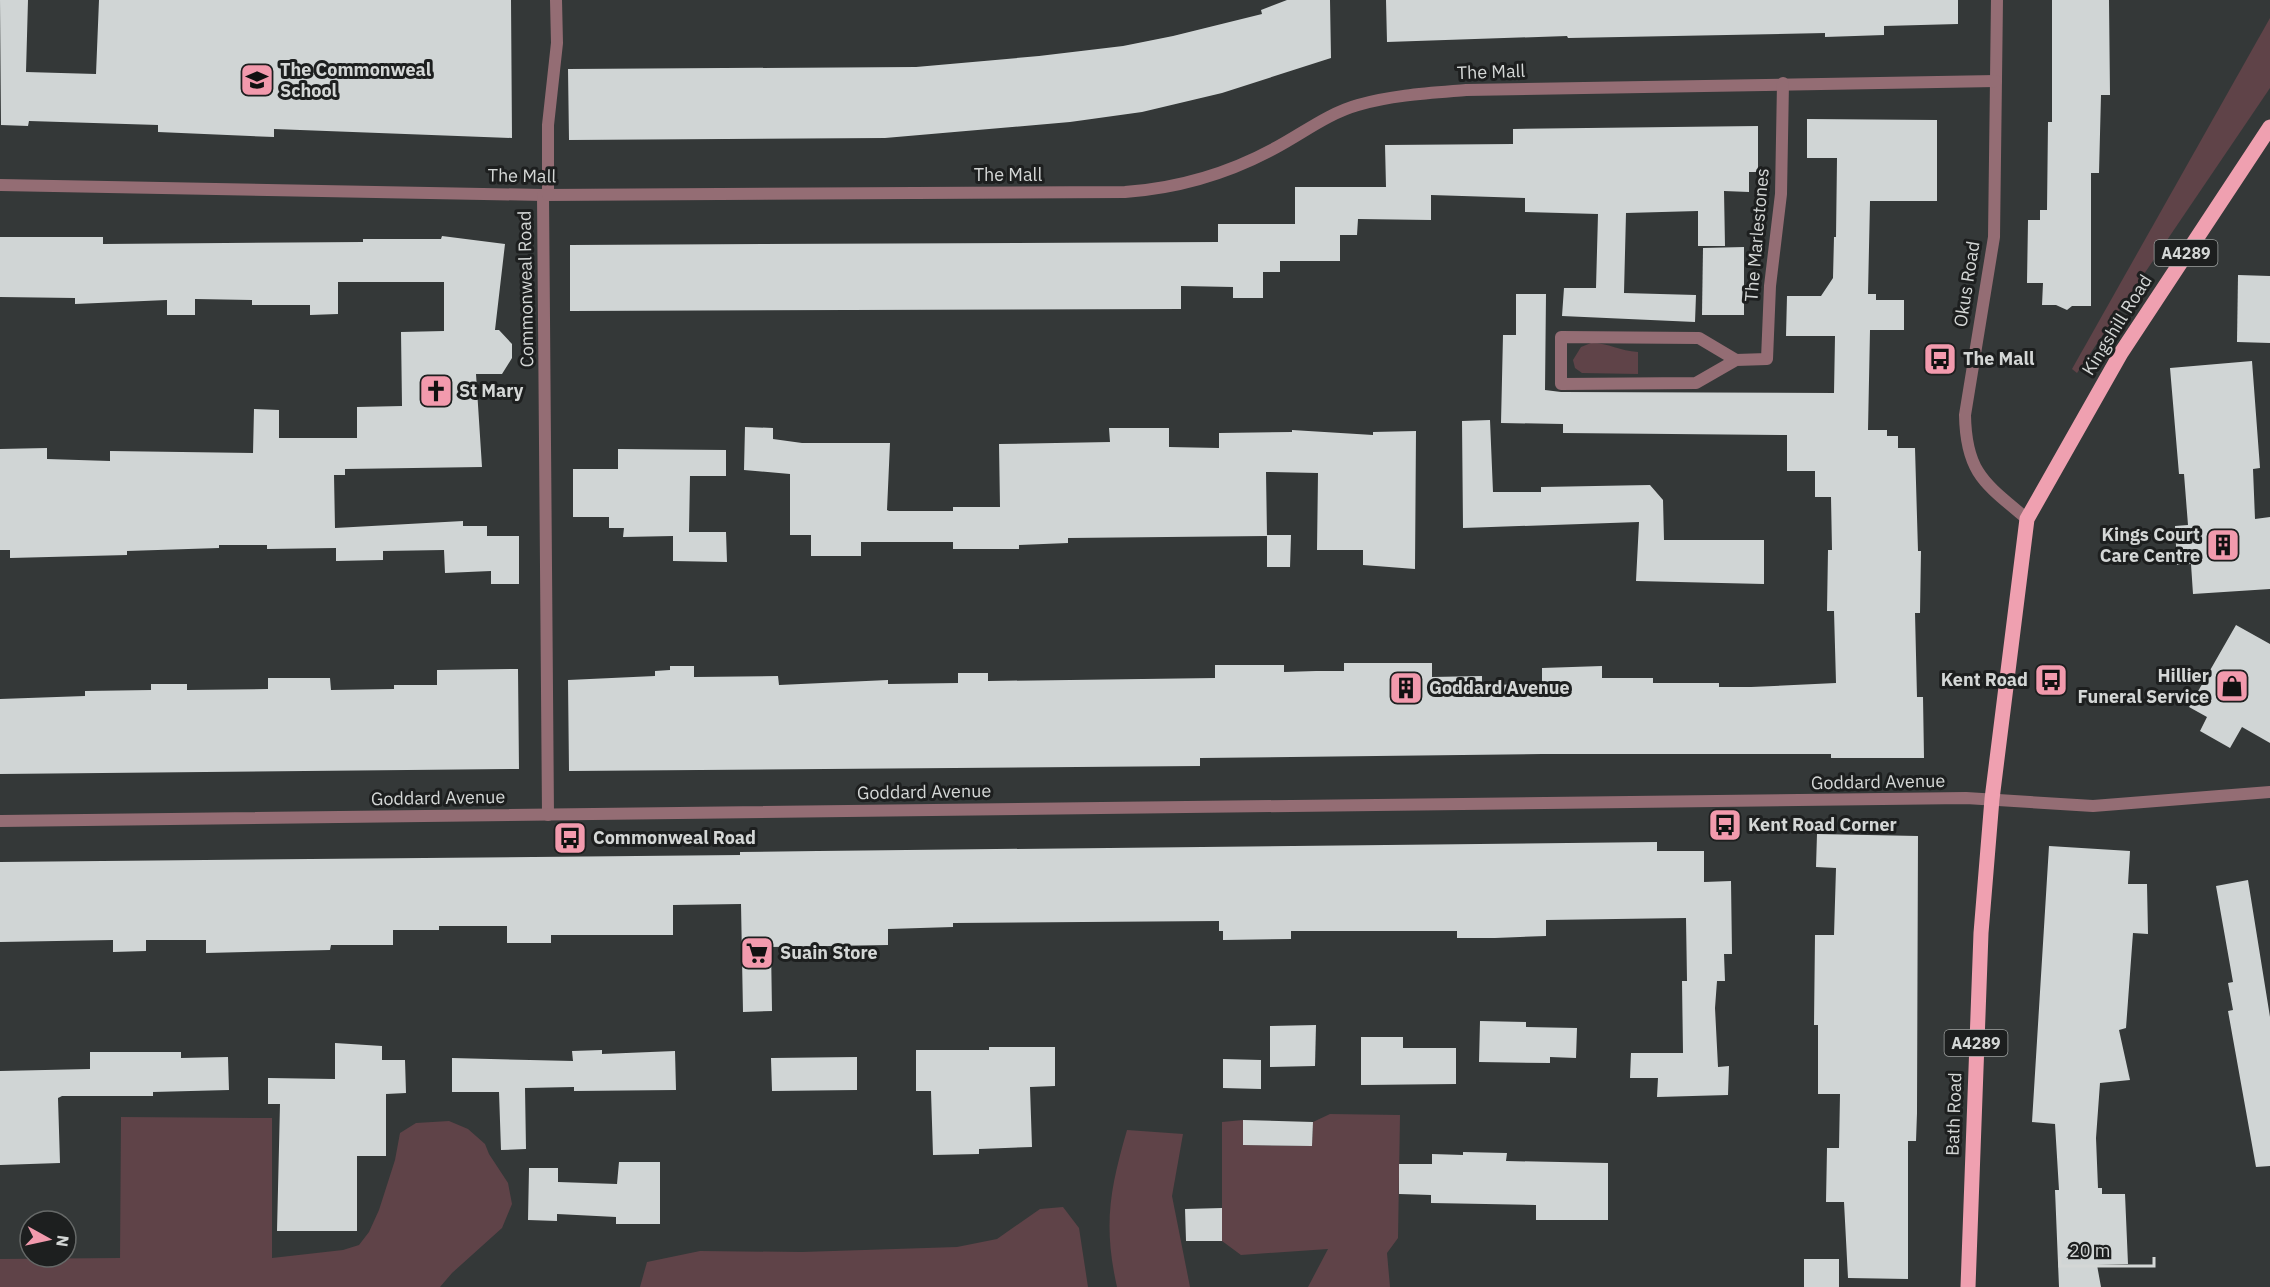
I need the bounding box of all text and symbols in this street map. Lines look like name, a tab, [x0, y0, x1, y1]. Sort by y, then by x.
place label: The Commonweal School	[280, 58, 432, 102]
street label: The Mall	[1456, 59, 1526, 84]
school or university icon: The Commonweal School	[239, 62, 275, 98]
street label: The Mall	[488, 163, 557, 188]
street label: The Mall	[974, 163, 1042, 186]
street label: The Marlestones	[1739, 167, 1774, 303]
street label: Commonweal Road	[513, 210, 538, 368]
street label: Okus Road	[1948, 239, 1985, 329]
road number: A4289	[2154, 240, 2218, 266]
street label: Kingshill Road	[2076, 270, 2157, 379]
bus stop icon: The Mall	[1922, 341, 1958, 377]
place label: The Mall	[1963, 347, 2035, 370]
church icon: St Mary	[418, 373, 454, 409]
place label: St Mary	[459, 379, 524, 402]
place label: Kings Court Care Centre	[2100, 523, 2200, 567]
building icon: Kings Court Care Centre	[2205, 527, 2241, 563]
bus stop icon: Kent Road	[2033, 662, 2069, 698]
place label: Hillier Funeral Service	[2077, 664, 2209, 708]
place label: Kent Road	[1941, 668, 2028, 691]
shop icon: Hillier Funeral Service	[2214, 668, 2250, 704]
building icon: Goddard Avenue	[1388, 670, 1424, 706]
place label: Goddard Avenue	[1429, 676, 1570, 699]
street label: Goddard Avenue	[1811, 769, 1945, 794]
street label: Goddard Avenue	[857, 779, 991, 804]
street label: Goddard Avenue	[371, 785, 505, 810]
bus stop icon: Kent Road Corner	[1707, 807, 1743, 843]
place label: Kent Road Corner	[1748, 813, 1897, 836]
bus stop icon: Commonweal Road	[552, 820, 588, 856]
place label: Commonweal Road	[593, 826, 756, 849]
supermarket icon: Suain Store	[739, 935, 775, 971]
place label: Suain Store	[780, 941, 878, 964]
road number: A4289	[1944, 1030, 2008, 1056]
street label: Bath Road	[1941, 1072, 1966, 1156]
north arrow	[18, 1209, 78, 1269]
scale bar	[2060, 1230, 2154, 1268]
text: N	[52, 1234, 74, 1248]
text: 20 m	[2069, 1239, 2111, 1262]

